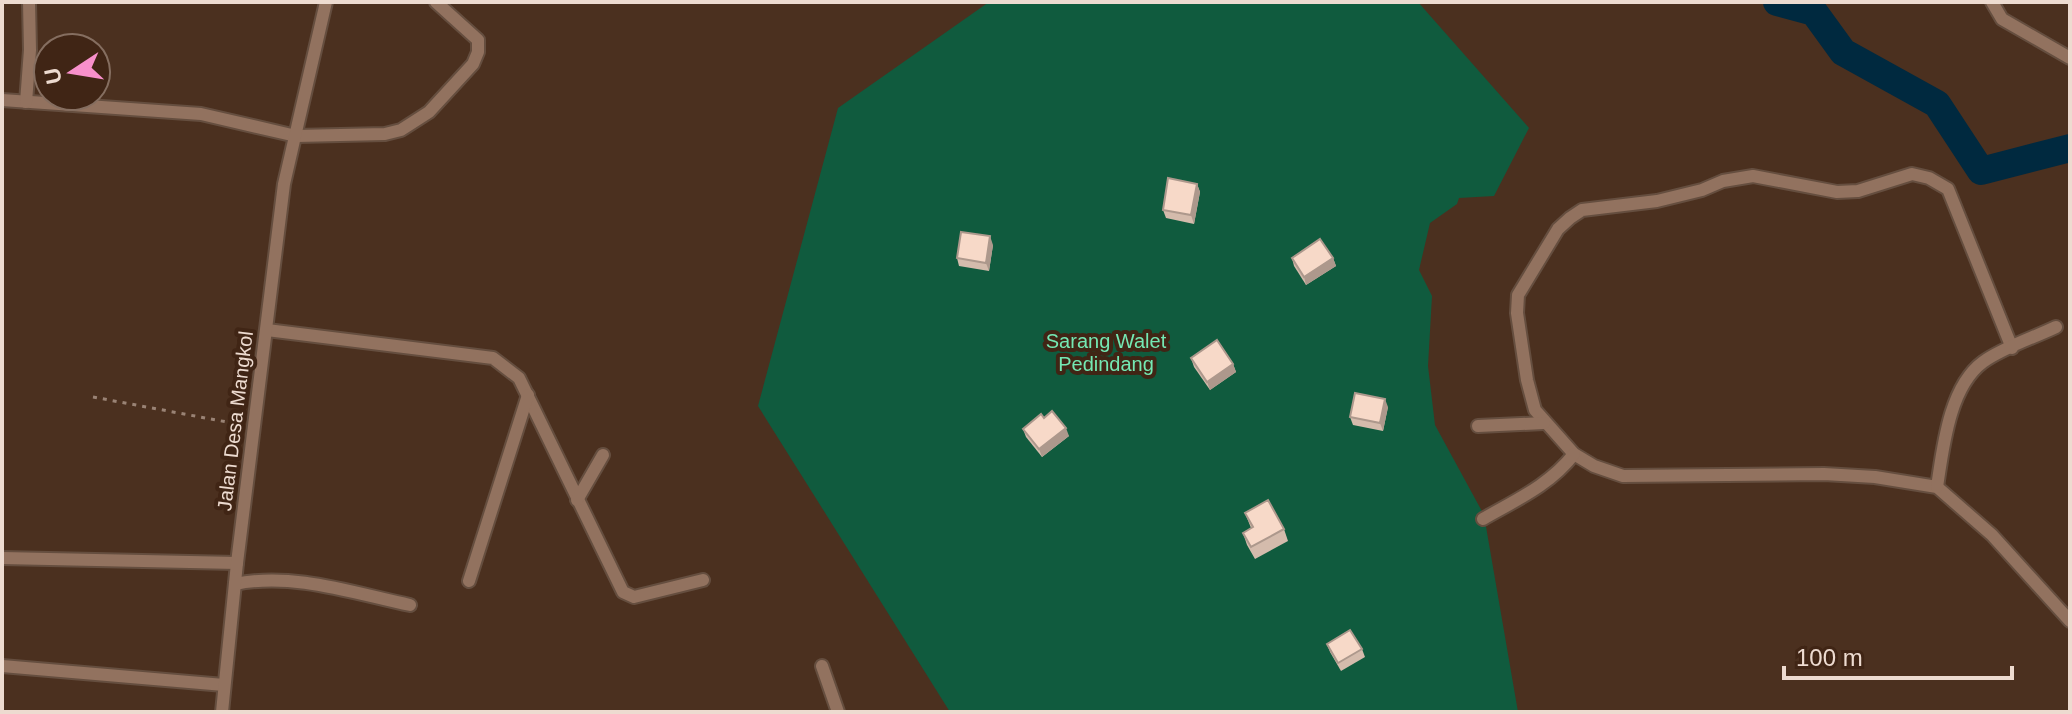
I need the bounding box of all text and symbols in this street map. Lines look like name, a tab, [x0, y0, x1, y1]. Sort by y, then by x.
north arrow	[32, 32, 112, 112]
text: U	[39, 66, 67, 86]
street label: Jalan Desa Mangkol	[213, 330, 257, 512]
park label: Sarang Walet Pedindang	[1046, 330, 1167, 375]
scale bar	[1784, 630, 2012, 680]
text: 100 m	[1796, 644, 1863, 671]

